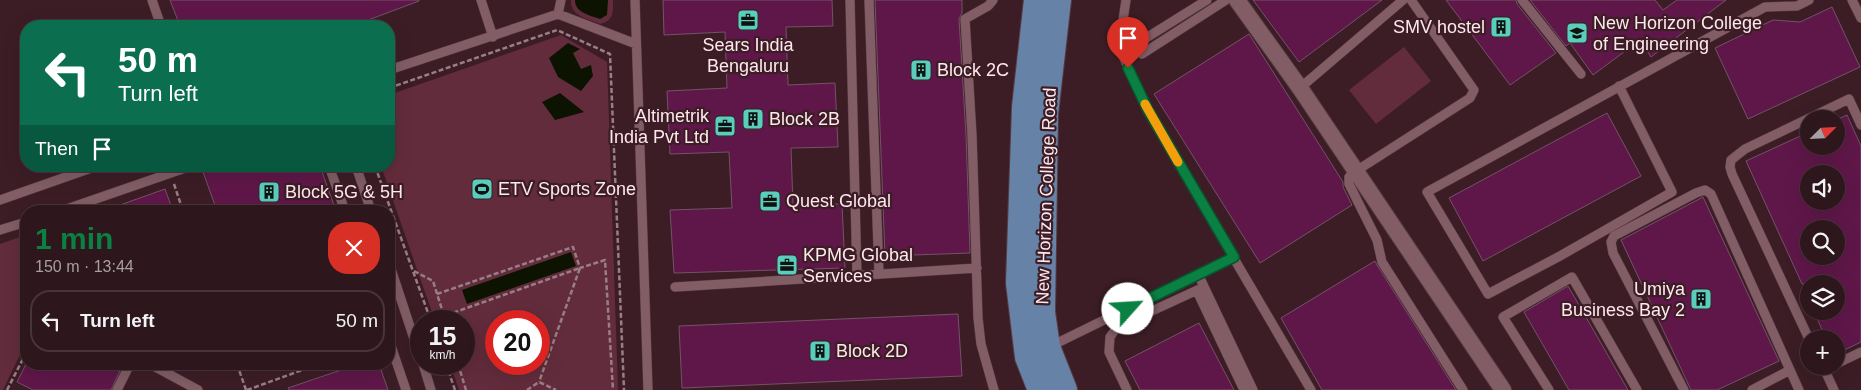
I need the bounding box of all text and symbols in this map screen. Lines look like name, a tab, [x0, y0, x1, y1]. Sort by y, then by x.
office icon: Sears India Bengaluru	[736, 8, 760, 32]
place label: New Horizon College of Engineering	[1593, 13, 1762, 54]
building icon: SMV hostel	[1489, 15, 1513, 39]
pin	[1107, 17, 1149, 68]
place label: SMV hostel	[1393, 17, 1485, 37]
school or university icon: New Horizon College of Engineering	[1565, 21, 1589, 45]
icon: arrive	[1114, 24, 1142, 52]
place label: Sears India Bengaluru	[702, 35, 795, 76]
icon: left	[35, 40, 100, 105]
text: 50 m	[118, 40, 198, 79]
building icon: Block 2C	[909, 58, 933, 82]
place label: Block 2C	[937, 60, 1009, 80]
text: Turn left	[118, 81, 198, 106]
street label: New Horizon College Road	[1032, 87, 1060, 305]
place label: Altimetrik India Pvt Ltd	[609, 106, 710, 147]
building icon: Block 2B	[741, 107, 765, 131]
place label: Block 2B	[769, 109, 840, 129]
north arrow	[1800, 110, 1845, 155]
map controls	[1800, 110, 1845, 375]
office icon: Altimetrik India Pvt Ltd	[713, 114, 737, 138]
icon: arrive	[88, 135, 116, 163]
text: Then	[35, 138, 78, 159]
button: sound	[1800, 165, 1845, 210]
sports icon: ETV Sports Zone	[470, 177, 494, 201]
place label: ETV Sports Zone	[498, 179, 636, 199]
building icon: Block 5G & 5H	[257, 180, 281, 204]
place label: Block 5G & 5H	[285, 182, 403, 202]
office icon: Quest Global	[758, 189, 782, 213]
place label: Quest Global	[786, 191, 891, 211]
button: search	[1800, 220, 1845, 265]
text: 1 min	[35, 222, 113, 255]
button: close	[328, 222, 380, 274]
place label: KPMG Global Services	[803, 245, 913, 286]
office icon: KPMG Global Services	[775, 253, 799, 277]
text: 150 m · 13:44	[35, 258, 134, 275]
button: layers	[1800, 275, 1845, 320]
place label: Umiya Business Bay 2	[1561, 279, 1686, 320]
position arrow	[1101, 282, 1153, 334]
building icon: Umiya Business Bay 2	[1689, 287, 1713, 311]
icon: left	[37, 307, 65, 335]
text: Turn left	[80, 310, 155, 331]
text: 50 m	[336, 310, 378, 331]
speed limit sign: 20	[485, 310, 550, 375]
text: 15	[429, 322, 456, 350]
button: +	[1800, 330, 1845, 375]
building icon: Block 2D	[808, 339, 832, 363]
place label: Block 2D	[836, 341, 908, 361]
text: km/h	[429, 348, 456, 362]

